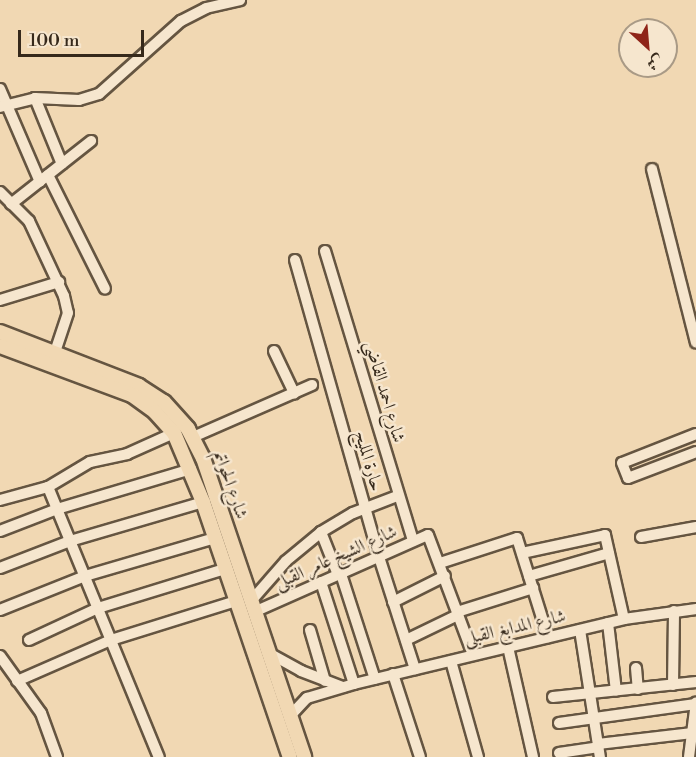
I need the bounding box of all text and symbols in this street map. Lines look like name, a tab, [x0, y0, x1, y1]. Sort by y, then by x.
scale bar	[21, 18, 147, 56]
north arrow	[618, 18, 678, 78]
text: 100 m	[29, 29, 80, 52]
text: ش	[643, 50, 667, 75]
street label: شارع احمد القاضي	[359, 339, 409, 445]
street label: حارة المليح	[349, 428, 387, 494]
street label: شارع الحواتم	[208, 448, 252, 522]
street label: شارع الشيخ عامر القبلى	[271, 521, 401, 595]
street label: شارع المدابغ القبلى	[462, 606, 568, 650]

